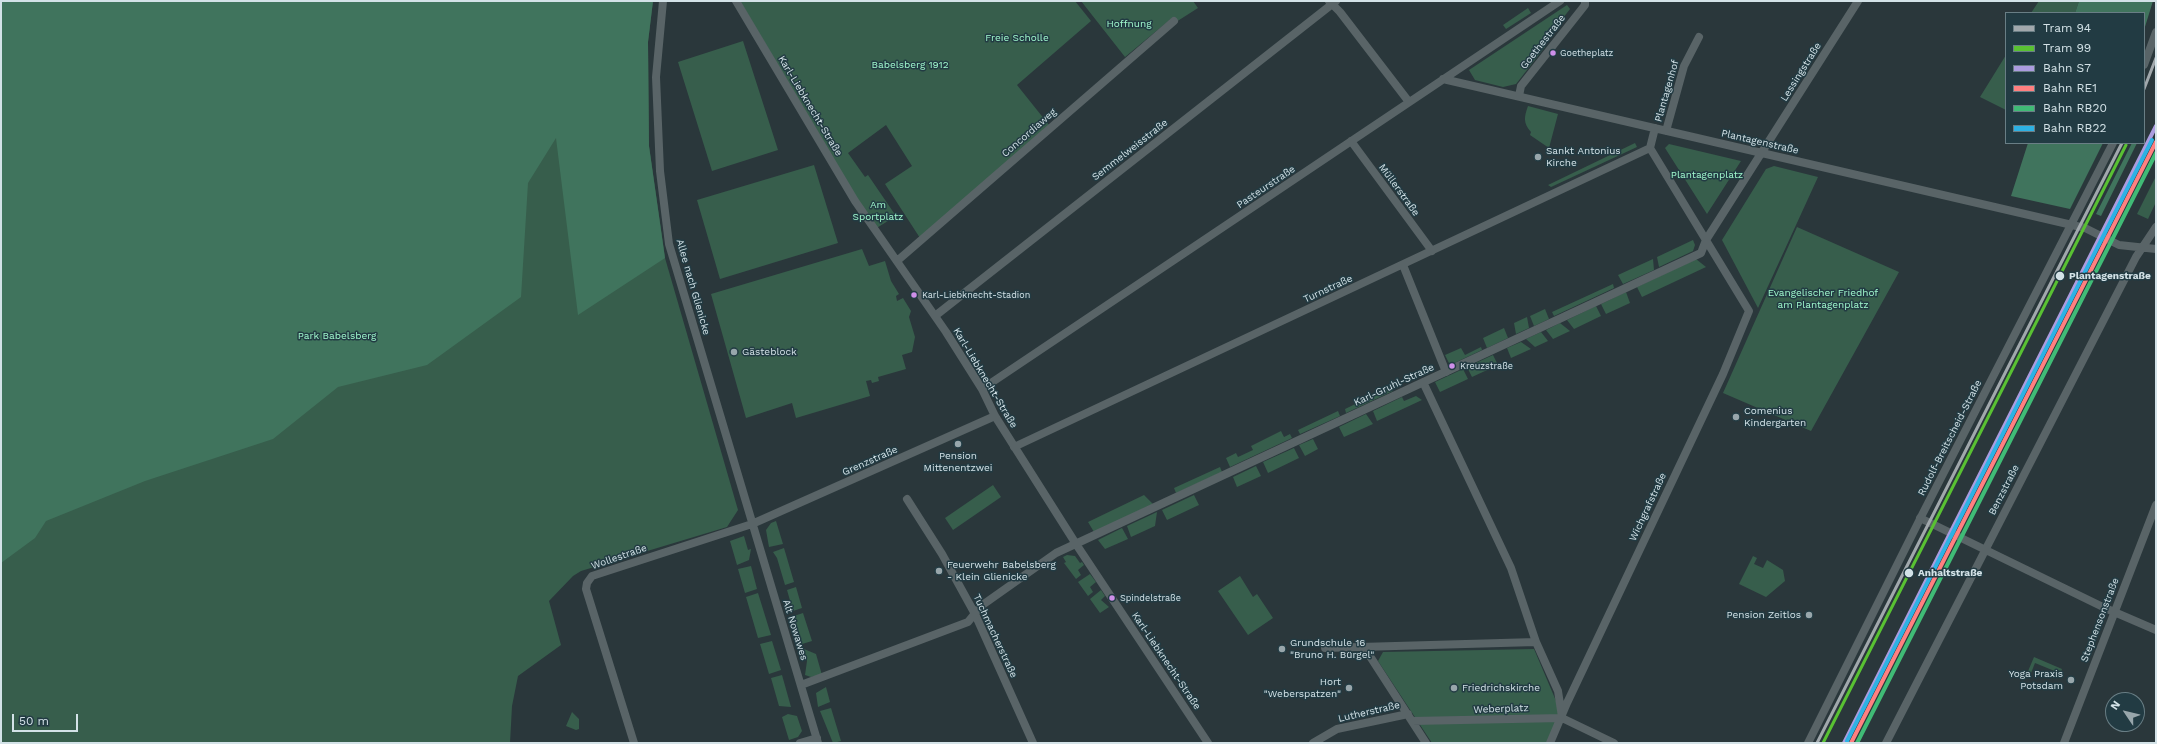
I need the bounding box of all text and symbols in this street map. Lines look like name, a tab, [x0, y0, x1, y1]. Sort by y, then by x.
street label: Goethestraße	[1518, 12, 1568, 72]
legend	[2005, 12, 2145, 144]
park label: Hoffnung	[1107, 18, 1151, 30]
text: Tram 94	[2043, 21, 2091, 35]
park label: Freie Scholle	[985, 32, 1049, 44]
street label: Lessingstraße	[1778, 40, 1824, 104]
text: Tram 99	[2043, 41, 2091, 55]
marker: Goetheplatz	[1548, 48, 1558, 58]
place label: Goetheplatz	[1560, 48, 1613, 58]
street label: Karl-Liebknecht-Straße	[775, 54, 845, 158]
park label: Babelsberg 1912	[872, 59, 948, 71]
street label: Plantagenhof	[1652, 59, 1682, 123]
text: Bahn S7	[2043, 61, 2091, 75]
text: Bahn RE1	[2043, 81, 2097, 95]
text: Bahn RB20	[2043, 101, 2107, 115]
street label: Concordiaweg	[999, 106, 1059, 160]
street label: Semmelweisstraße	[1090, 117, 1170, 183]
text: Bahn RB22	[2043, 121, 2106, 135]
street label: Plantagenstraße	[1720, 127, 1800, 157]
place label: Sankt Antonius Kirche	[1546, 145, 1621, 168]
marker: Sankt Antonius Kirche	[1533, 152, 1543, 162]
street label: Müllerstraße	[1376, 162, 1422, 218]
street label: Pasteurstraße	[1234, 163, 1298, 211]
park label: Plantagenplatz	[1671, 169, 1743, 181]
park label: Am Sportplatz	[853, 199, 903, 222]
street label: Allee nach Glienicke	[674, 238, 712, 336]
marker: Plantagenstraße	[2054, 270, 2066, 282]
place label: Plantagenstraße	[2069, 270, 2151, 282]
street label: Turnstraße	[1302, 272, 1354, 306]
park label: Evangelischer Friedhof am Plantagenplatz	[1768, 287, 1878, 310]
marker: Karl-Liebknecht-Stadion	[909, 290, 919, 300]
place label: Karl-Liebknecht-Stadion	[922, 290, 1030, 300]
street label: Karl-Liebknecht-Straße	[950, 326, 1020, 430]
park label: Park Babelsberg	[298, 330, 376, 342]
place label: Gästeblock	[742, 346, 797, 358]
marker: Gästeblock	[729, 347, 739, 357]
street label: Karl-Gruhl-Straße	[1352, 361, 1436, 409]
marker: Kreuzstraße	[1447, 361, 1457, 371]
place label: Kreuzstraße	[1460, 361, 1513, 371]
street label: Rudolf-Breitscheid-Straße	[1916, 378, 1984, 498]
place label: Comenius Kindergarten	[1744, 405, 1806, 428]
marker: Comenius Kindergarten	[1731, 412, 1741, 422]
marker: Pension Mittenentzwei	[953, 439, 963, 449]
street label: Grenzstraße	[840, 443, 900, 479]
place label: Pension Mittenentzwei	[924, 450, 992, 474]
street label: Benzstraße	[1986, 463, 2022, 517]
street label: Wichgrafstraße	[1627, 471, 1669, 543]
street label: Wollestraße	[590, 542, 648, 572]
place label: Feuerwehr Babelsberg - Klein Glienicke	[947, 559, 1056, 582]
marker: Feuerwehr Babelsberg - Klein Glienicke	[934, 566, 944, 576]
marker: Anhaltstraße	[1903, 567, 1915, 579]
place label: Anhaltstraße	[1918, 567, 1982, 579]
street label: Stephensonstraße	[2078, 576, 2122, 664]
street label: Tuchmacherstraße	[970, 592, 1020, 680]
marker: Spindelstraße	[1107, 593, 1117, 603]
place label: Spindelstraße	[1120, 593, 1181, 603]
street label: Alt Nowawes	[780, 598, 810, 662]
place label: Pension Zeitlos	[1726, 609, 1801, 621]
street label: Karl-Liebknecht-Straße	[1129, 610, 1203, 712]
marker: Pension Zeitlos	[1804, 610, 1814, 620]
place label: Grundschule 16 "Bruno H. Bürgel"	[1290, 637, 1374, 660]
marker: Grundschule 16 "Bruno H. Bürgel"	[1277, 644, 1287, 654]
place label: Yoga Praxis Potsdam	[2009, 668, 2063, 692]
marker: Yoga Praxis Potsdam	[2066, 675, 2076, 685]
place label: Hort "Weberspatzen"	[1264, 676, 1341, 700]
place label: Friedrichskirche	[1462, 682, 1540, 694]
marker: Hort "Weberspatzen"	[1344, 683, 1354, 693]
marker: Friedrichskirche	[1449, 683, 1459, 693]
north arrow	[2105, 692, 2145, 732]
text: N	[2108, 698, 2123, 712]
street label: Lutherstraße	[1337, 699, 1401, 725]
street label: Weberplatz	[1473, 702, 1529, 716]
scale bar	[14, 706, 80, 732]
text: 50 m	[19, 714, 49, 728]

